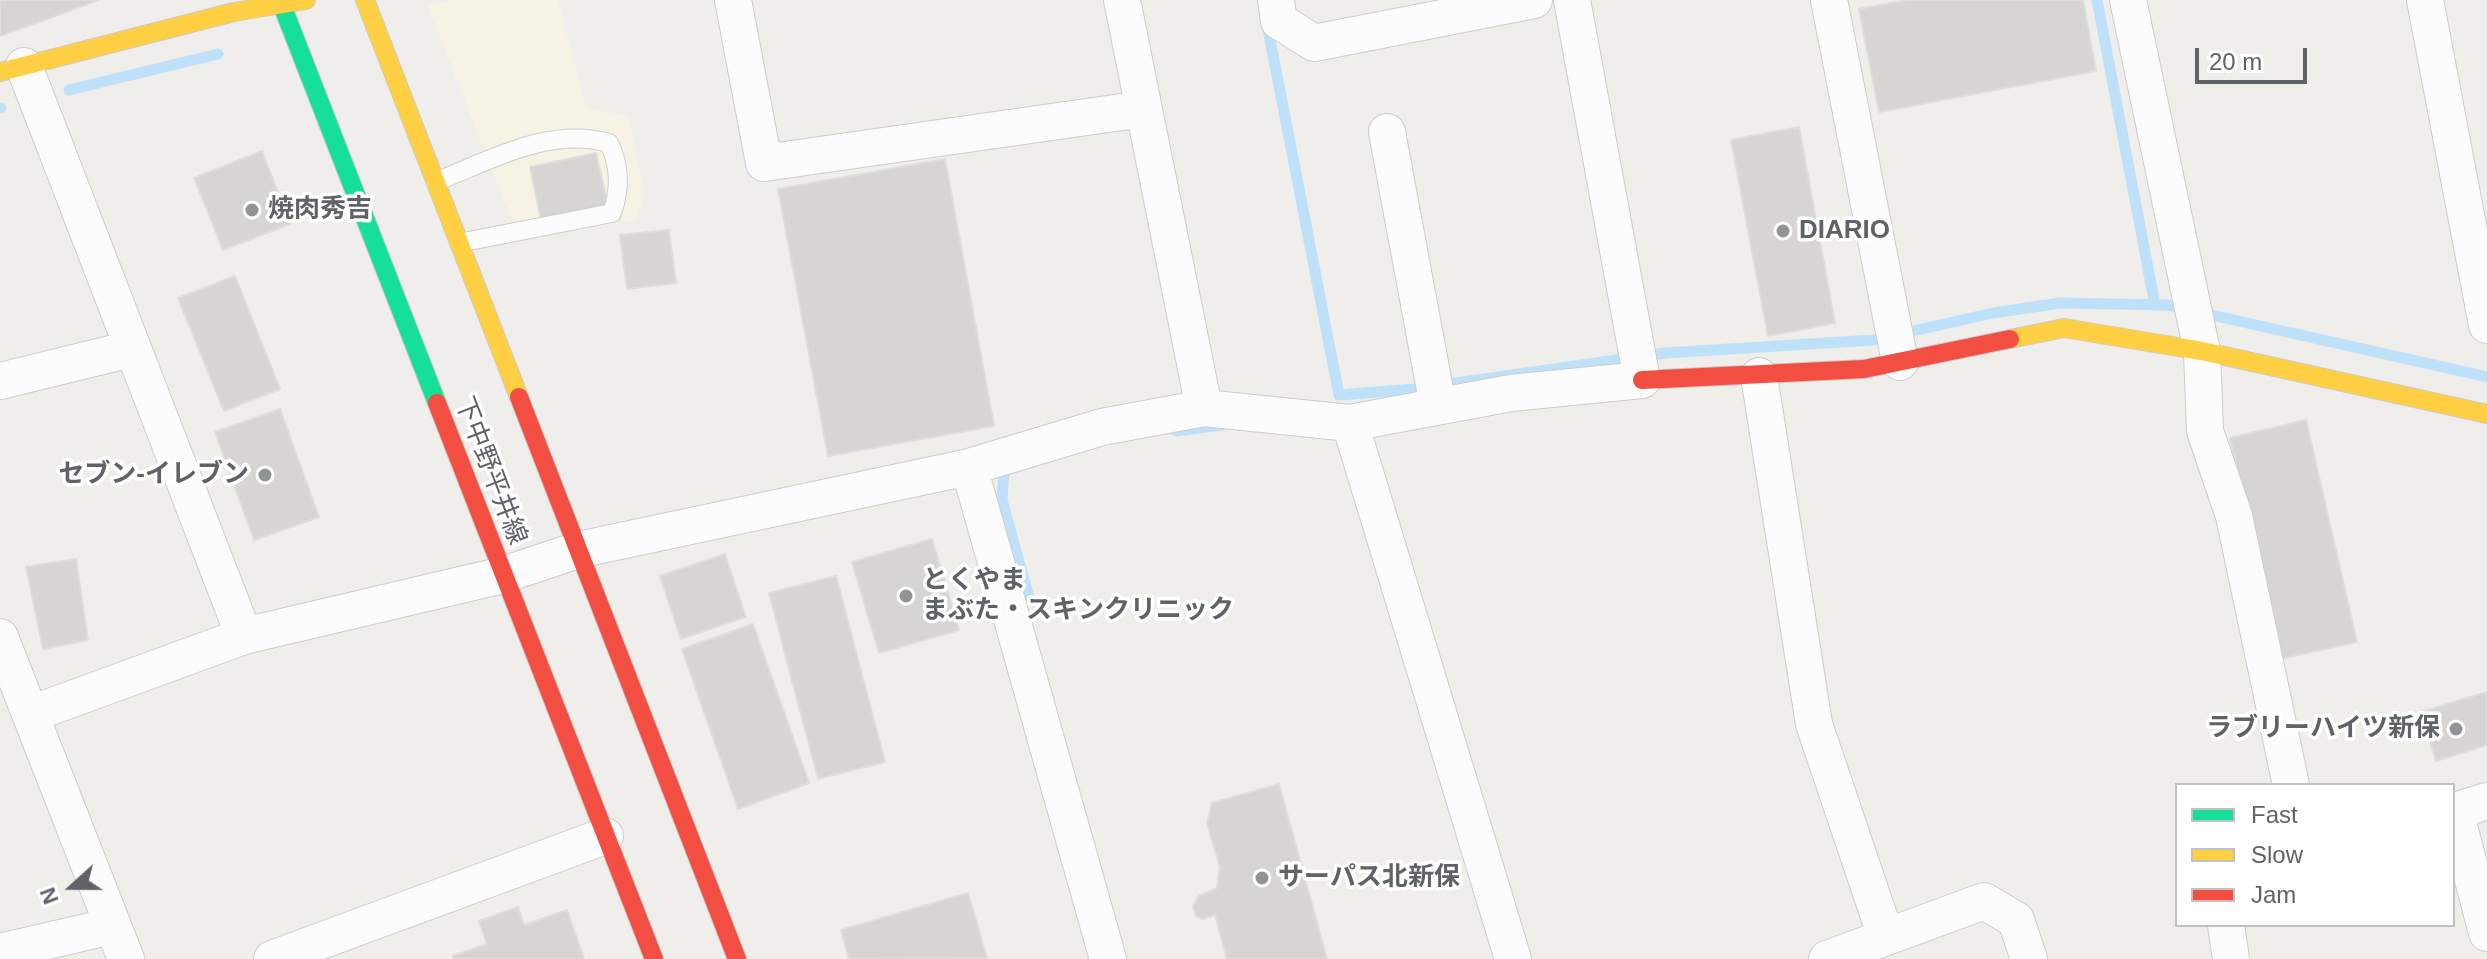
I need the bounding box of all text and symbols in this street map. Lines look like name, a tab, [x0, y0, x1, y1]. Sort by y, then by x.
scale bar	[2199, 32, 2311, 82]
text: 20 m	[2209, 48, 2262, 75]
place label: 焼肉秀吉	[268, 194, 372, 226]
marker: 焼肉秀吉	[243, 201, 261, 219]
place label: DIARIO	[1799, 215, 1890, 247]
marker: DIARIO	[1774, 222, 1792, 240]
street label: 下中野平井線	[447, 393, 533, 549]
place label: セブン-イレブン	[58, 459, 249, 491]
marker: セブン-イレブン	[256, 466, 274, 484]
place label: とくやま まぶた・スキンクリニック	[922, 565, 1234, 626]
marker: とくやま まぶた・スキンクリニック	[897, 587, 915, 605]
place label: ラブリーハイツ新保	[2206, 713, 2440, 745]
marker: ラブリーハイツ新保	[2447, 720, 2465, 738]
legend	[2175, 783, 2455, 927]
text: Fast	[2251, 801, 2298, 828]
text: Slow	[2251, 841, 2303, 868]
north arrow	[32, 847, 112, 927]
place label: サーパス北新保	[1278, 862, 1460, 894]
marker: サーパス北新保	[1253, 869, 1271, 887]
text: Jam	[2251, 881, 2296, 908]
text: N	[35, 884, 64, 908]

